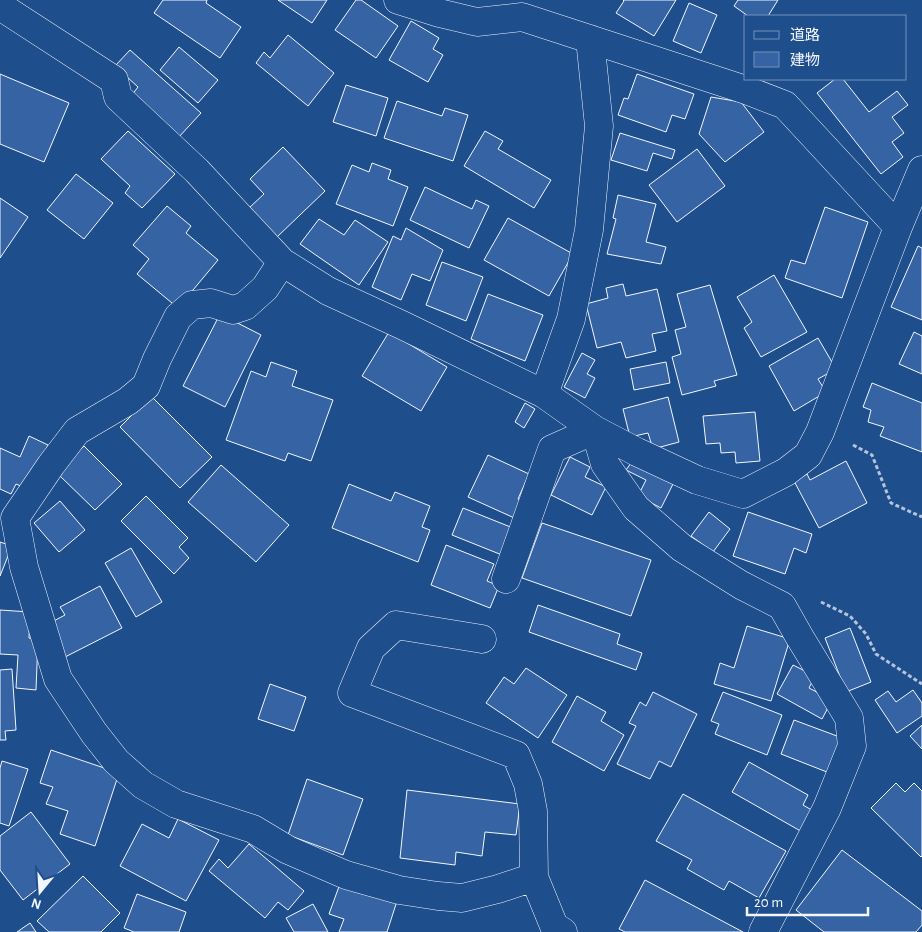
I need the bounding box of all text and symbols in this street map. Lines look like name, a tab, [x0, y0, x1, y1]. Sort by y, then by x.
legend	[744, 15, 907, 80]
text: 道路	[790, 27, 820, 43]
text: 建物	[790, 52, 820, 68]
north arrow	[15, 867, 65, 917]
scale bar	[747, 884, 868, 916]
text: N	[29, 895, 43, 912]
text: 20 m	[754, 895, 783, 910]

